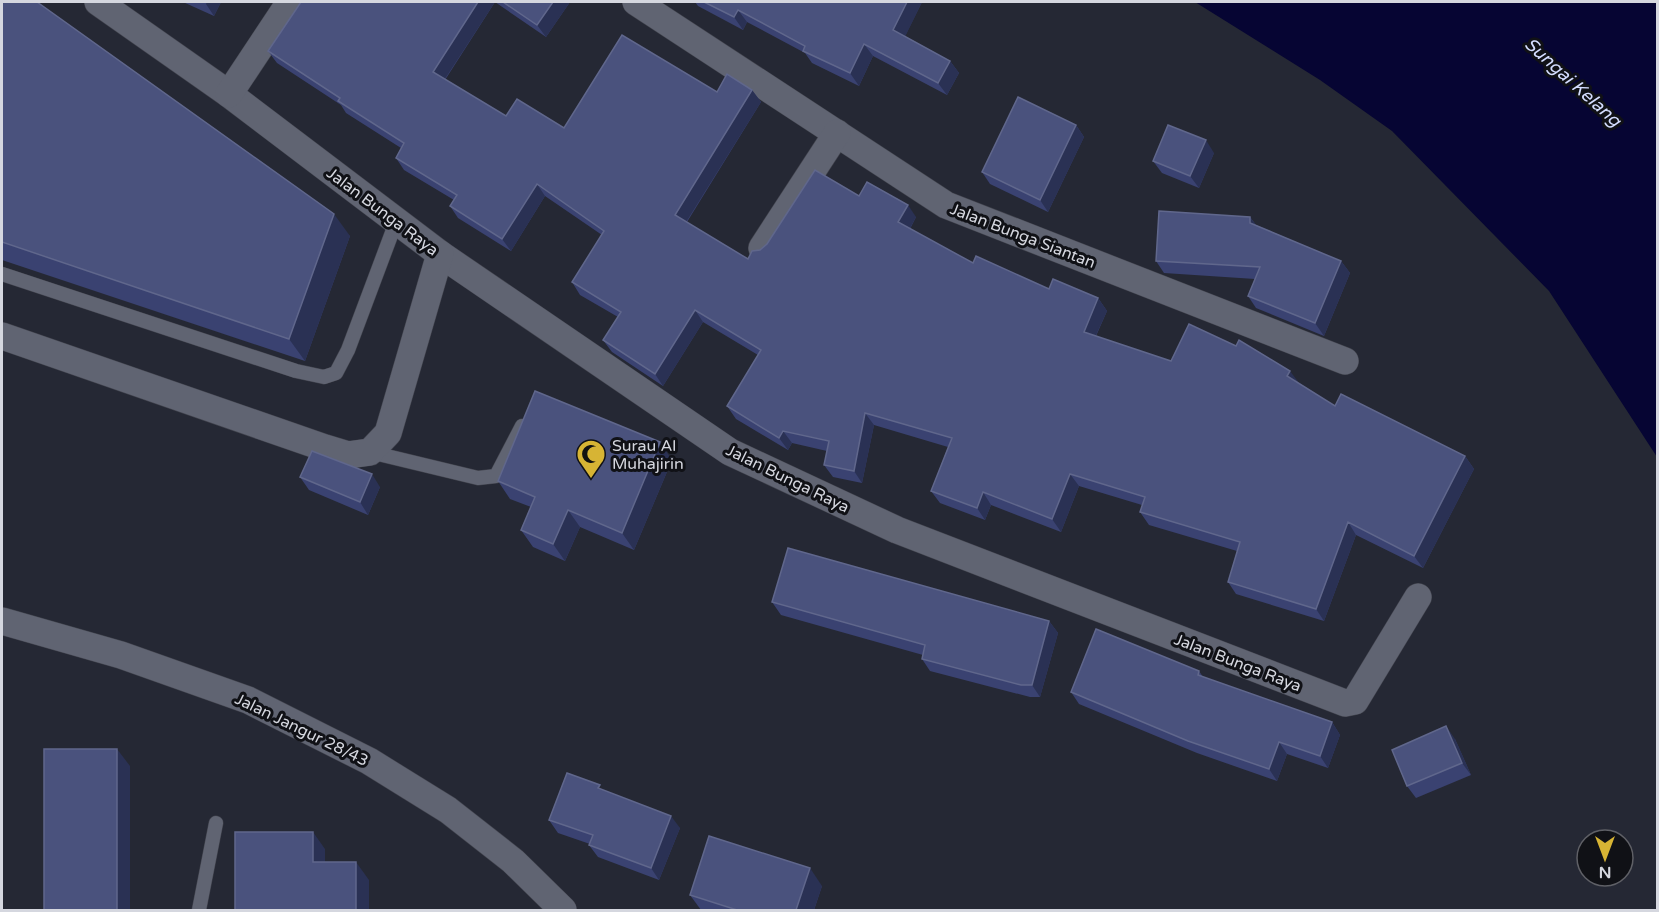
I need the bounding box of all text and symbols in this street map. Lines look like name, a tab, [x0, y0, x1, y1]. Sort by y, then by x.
water label: Sungai Kelang	[1520, 33, 1627, 132]
street label: Jalan Bunga Raya	[323, 163, 442, 260]
street label: Jalan Bunga Siantan	[947, 199, 1098, 273]
place label: Surau Al Muhajirin	[612, 436, 684, 474]
mosque icon: Surau Al Muhajirin	[575, 438, 607, 480]
street label: Jalan Bunga Raya	[723, 440, 853, 517]
street label: Jalan Bunga Raya	[1171, 629, 1304, 696]
street label: Jalan Jangur 28/43	[232, 689, 372, 771]
north arrow	[1575, 828, 1635, 888]
text: N	[1599, 862, 1611, 882]

